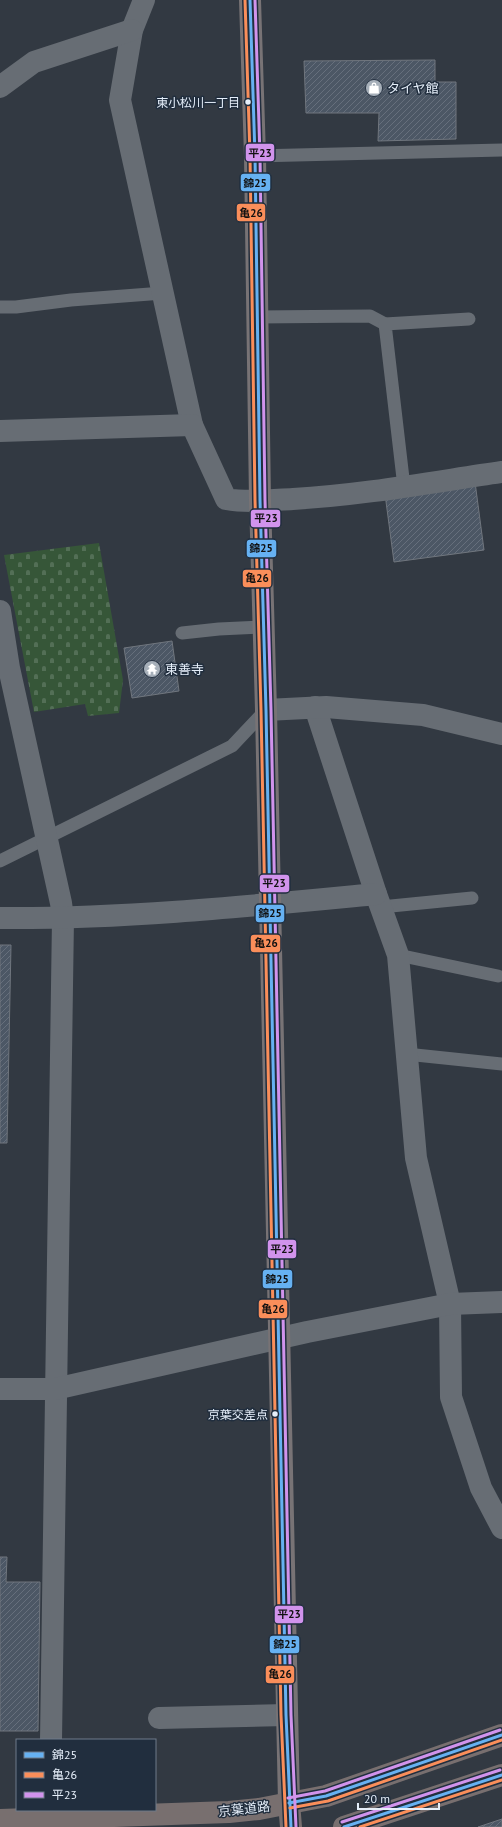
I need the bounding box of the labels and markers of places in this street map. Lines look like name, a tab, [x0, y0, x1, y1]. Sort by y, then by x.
shop icon: タイヤ館	[364, 78, 384, 98]
place label: タイヤ館	[387, 80, 439, 97]
place label: 東小松川一丁目	[156, 95, 240, 110]
marker: 東小松川一丁目	[243, 97, 253, 107]
temple icon: 東善寺	[142, 659, 162, 679]
place label: 東善寺	[165, 661, 204, 678]
place label: 京葉交差点	[208, 1407, 268, 1422]
marker: 京葉交差点	[270, 1409, 280, 1419]

